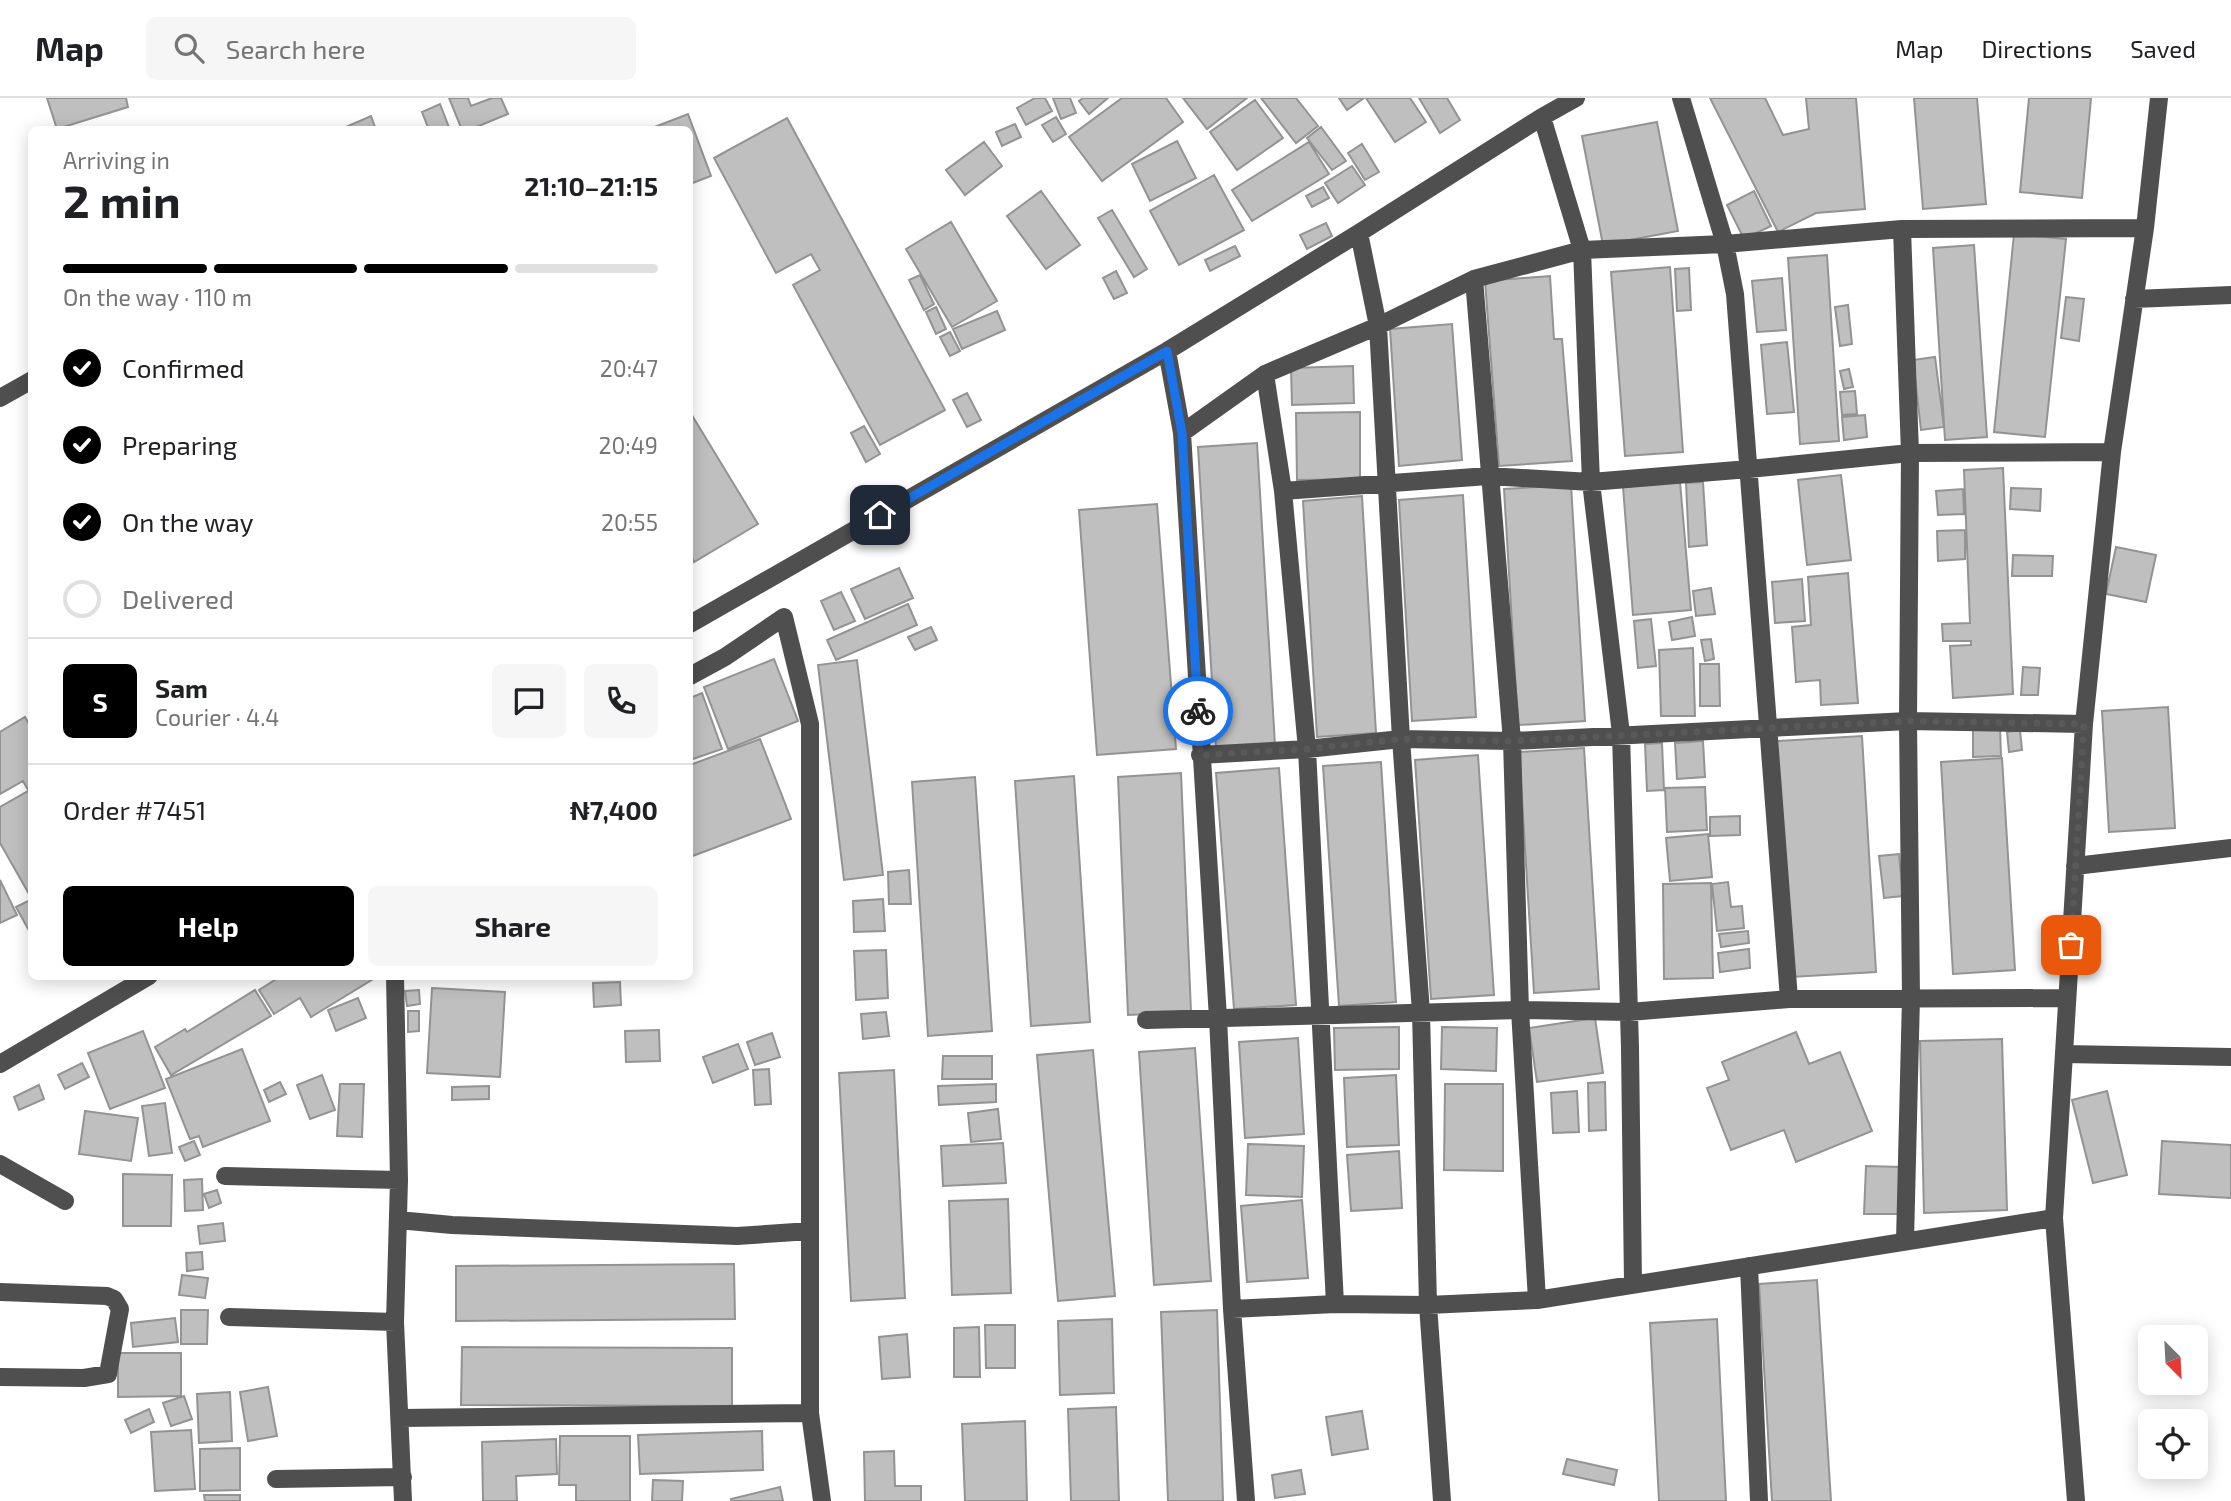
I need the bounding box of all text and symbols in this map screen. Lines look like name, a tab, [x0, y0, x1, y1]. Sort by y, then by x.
search box	[146, 17, 636, 80]
text: Map	[35, 28, 104, 68]
icon: search	[170, 29, 208, 67]
text: Search here	[226, 33, 365, 64]
text: Map	[1895, 34, 1943, 63]
text: Directions	[1981, 34, 2092, 63]
text: Saved	[2130, 34, 2196, 63]
text: Arriving in	[63, 146, 170, 174]
text: 21:10–21:15	[524, 170, 658, 201]
text: 2 min	[63, 172, 181, 227]
text: On the way · 110 m	[63, 283, 252, 311]
icon: check	[63, 349, 101, 387]
text: Confirmed	[122, 352, 245, 383]
text: 20:47	[600, 354, 658, 382]
icon: check	[63, 426, 101, 464]
text: Preparing	[122, 429, 237, 460]
text: 20:49	[598, 431, 658, 459]
pin	[850, 485, 910, 545]
icon: home	[861, 496, 899, 534]
icon: check	[63, 503, 101, 541]
text: On the way	[122, 506, 253, 537]
text: 20:55	[601, 508, 658, 536]
text: Delivered	[122, 583, 234, 614]
button: chat	[492, 664, 566, 738]
button: phone	[584, 664, 658, 738]
text: Sam	[155, 672, 208, 703]
courier	[1163, 676, 1233, 746]
text: S	[92, 686, 108, 717]
icon: bike	[1179, 692, 1217, 730]
text: Courier · 4.4	[155, 703, 279, 731]
text: Order #7451	[63, 794, 206, 825]
text: ₦7,400	[570, 794, 658, 825]
button: Help	[63, 886, 354, 966]
button: Share	[368, 886, 658, 966]
pin	[2041, 915, 2101, 975]
icon: bag	[2052, 926, 2090, 964]
north arrow	[2138, 1325, 2208, 1395]
map controls	[2138, 1325, 2208, 1479]
button: locate	[2138, 1409, 2208, 1479]

